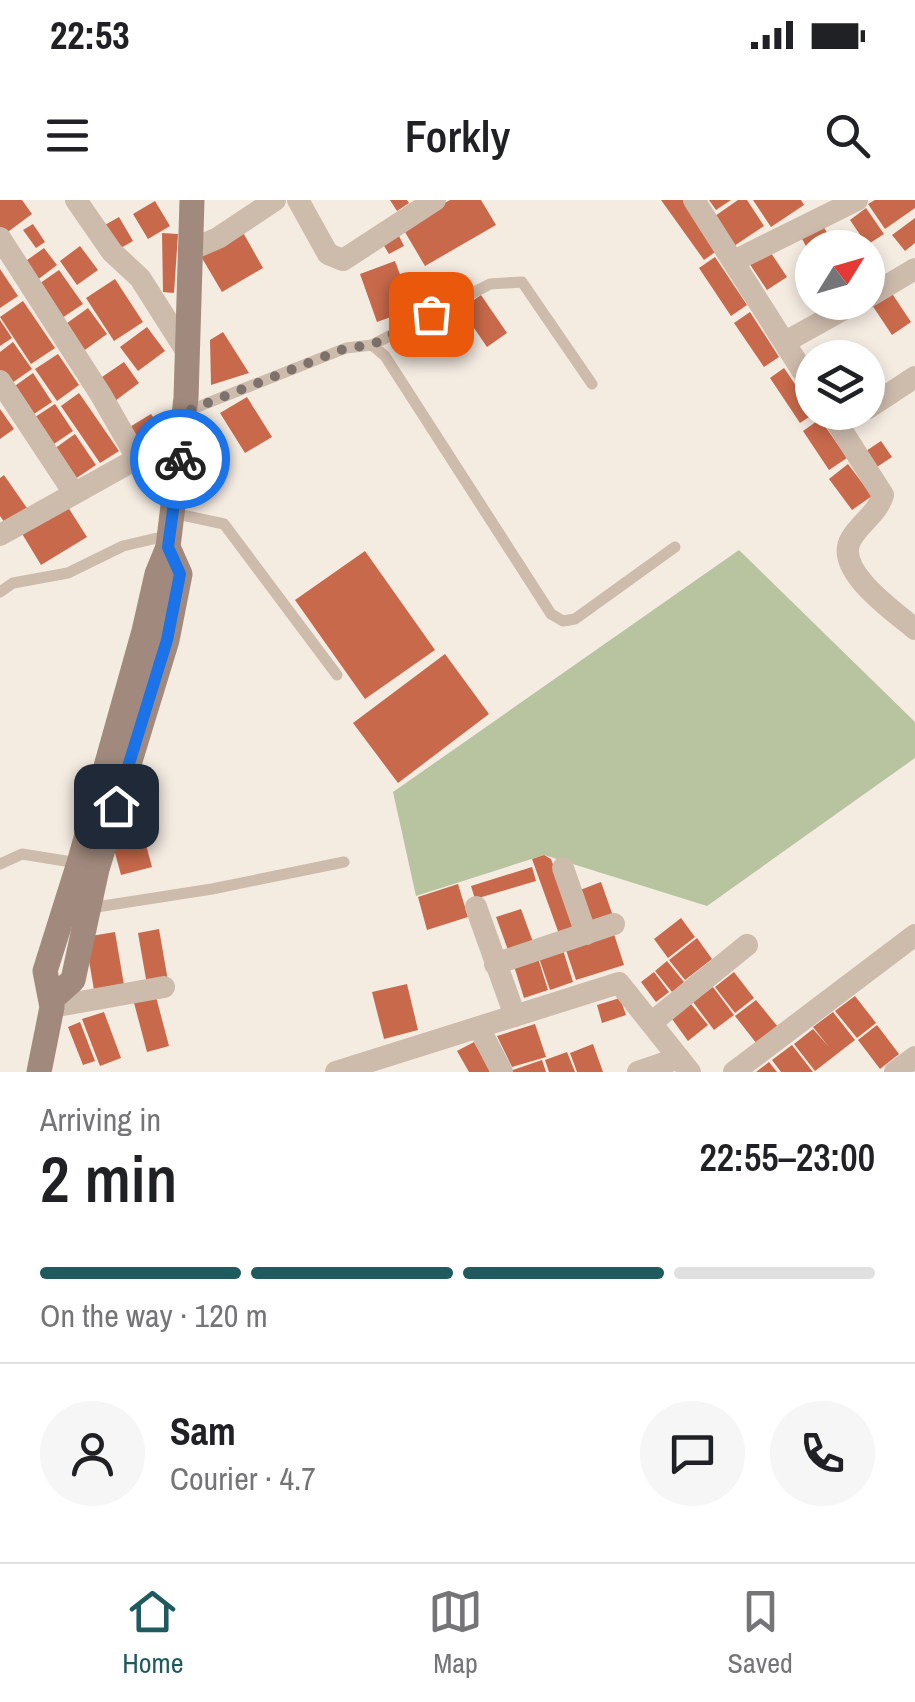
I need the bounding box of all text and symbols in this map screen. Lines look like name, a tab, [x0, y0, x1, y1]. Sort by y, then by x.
text: 22:53	[50, 10, 130, 61]
text: Forkly	[405, 105, 510, 166]
icon: menu	[40, 108, 95, 163]
icon: search	[820, 108, 875, 163]
north arrow	[795, 230, 885, 320]
map controls	[795, 230, 885, 430]
pin	[389, 272, 474, 357]
icon: bag	[404, 287, 459, 342]
button: layers	[795, 340, 885, 430]
courier	[130, 409, 230, 509]
icon: bike	[153, 432, 208, 487]
pin	[74, 764, 159, 849]
icon: home	[89, 779, 144, 834]
text: Arriving in	[40, 1098, 161, 1141]
text: 22:55–23:00	[699, 1132, 875, 1183]
text: 2 min	[40, 1135, 177, 1222]
text: On the way · 120 m	[40, 1294, 268, 1337]
button: person	[40, 1401, 145, 1506]
button: chat	[640, 1401, 745, 1506]
button: phone	[770, 1401, 875, 1506]
text: Sam	[170, 1406, 236, 1457]
text: Courier · 4.7	[170, 1457, 316, 1500]
tab: Home	[122, 1584, 184, 1682]
tab: Map	[428, 1584, 483, 1682]
tab: Saved	[728, 1584, 793, 1682]

